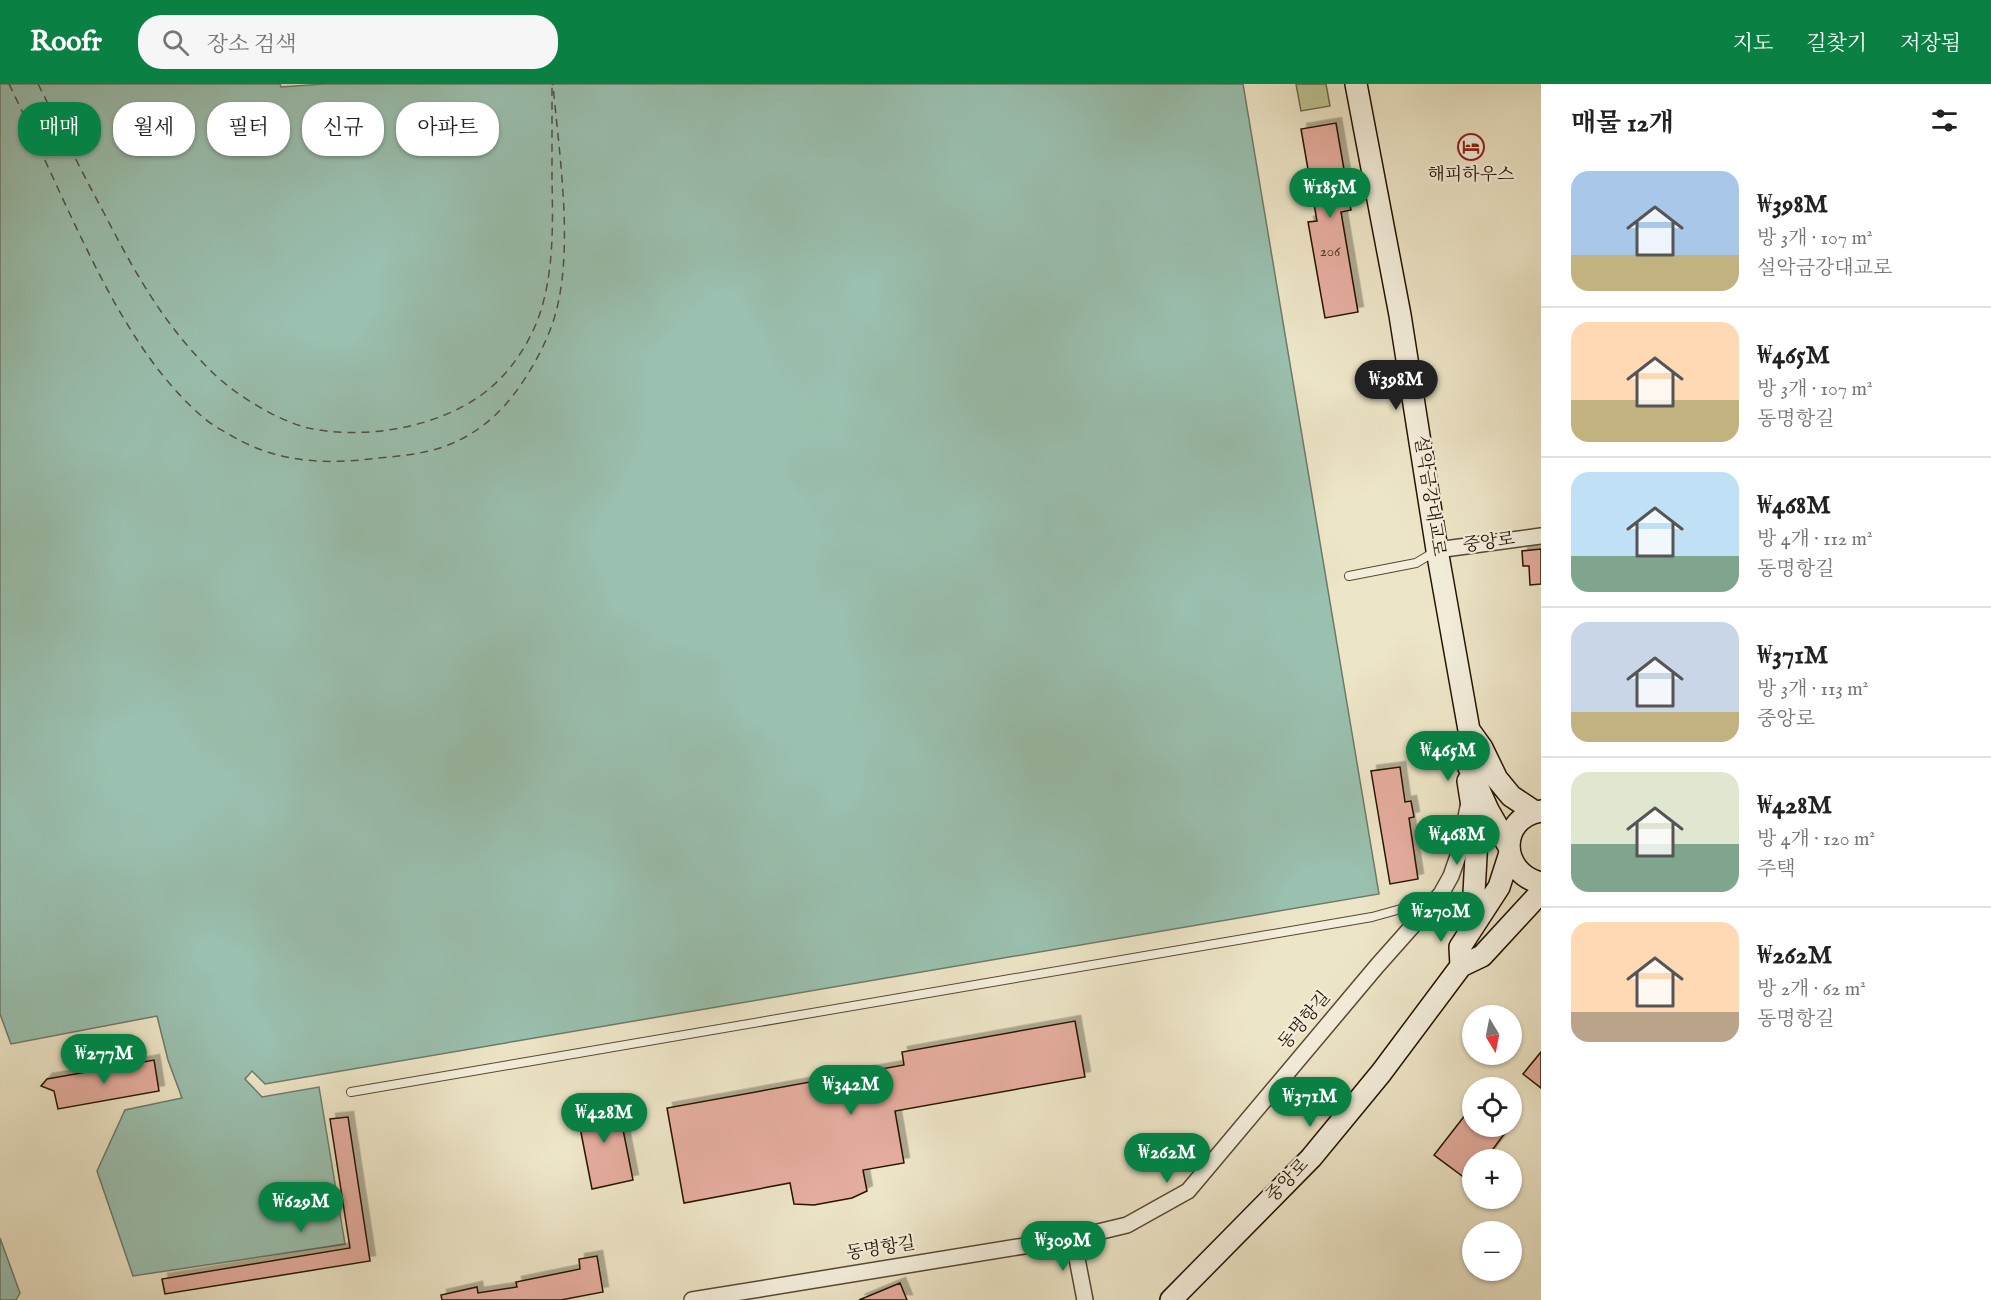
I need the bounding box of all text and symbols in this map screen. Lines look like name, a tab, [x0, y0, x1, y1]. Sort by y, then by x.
search box	[138, 15, 558, 69]
text: Roofr	[30, 25, 102, 60]
icon: search	[159, 26, 192, 59]
text: 장소 검색	[207, 31, 297, 59]
text: 지도	[1733, 31, 1773, 58]
text: 길찾기	[1806, 31, 1867, 58]
text: 저장됨	[1900, 31, 1961, 58]
chip: 매매	[18, 102, 101, 156]
chip: 월세	[113, 102, 195, 156]
chip: 필터	[207, 102, 290, 156]
chip: 신규	[302, 102, 384, 156]
chip: 아파트	[396, 102, 499, 156]
icon: filters	[1928, 104, 1961, 137]
text: 매물 12개	[1571, 107, 1674, 140]
hotel icon: 해피하우스	[1456, 132, 1486, 162]
place label: 해피하우스	[1428, 164, 1515, 187]
pin: ₩185M	[1288, 168, 1372, 219]
text: ₩185M	[1303, 175, 1357, 200]
text: ₩398M	[1757, 188, 1828, 221]
icon: home	[1619, 195, 1691, 267]
text: 방 3개 · 107 m²	[1757, 226, 1873, 251]
house number: 206	[1320, 242, 1341, 261]
text: 설악금강대교로	[1757, 256, 1892, 281]
text: ₩465M	[1757, 339, 1830, 372]
icon: home	[1619, 346, 1691, 418]
pin: ₩398M	[1354, 360, 1438, 411]
text: ₩398M	[1369, 367, 1423, 392]
text: 방 3개 · 107 m²	[1757, 377, 1873, 402]
text: 동명항길	[1757, 407, 1834, 432]
street label: 설악금강대교로	[1408, 434, 1450, 558]
text: ₩468M	[1757, 489, 1831, 522]
icon: home	[1619, 496, 1691, 568]
text: 방 4개 · 112 m²	[1757, 527, 1873, 552]
street label: 중앙로	[1462, 528, 1516, 558]
text: 동명항길	[1757, 557, 1834, 582]
text: ₩371M	[1757, 639, 1828, 672]
icon: home	[1619, 646, 1691, 718]
text: 방 3개 · 113 m²	[1757, 677, 1868, 702]
text: 중앙로	[1757, 707, 1815, 732]
pin: ₩465M	[1406, 731, 1490, 782]
text: ₩465M	[1420, 738, 1476, 763]
text: ₩428M	[1757, 789, 1832, 822]
icon: home	[1619, 796, 1691, 868]
pin: ₩468M	[1415, 815, 1499, 866]
text: ₩468M	[1429, 822, 1485, 847]
text: 방 4개 · 120 m²	[1757, 827, 1875, 852]
text: 주택	[1757, 857, 1796, 882]
pin: ₩270M	[1399, 892, 1483, 943]
text: ₩270M	[1412, 899, 1470, 924]
text: ₩262M	[1757, 939, 1832, 972]
icon: home	[1619, 946, 1691, 1018]
text: 방 2개 · 62 m²	[1757, 977, 1866, 1002]
street label: 동명항길	[1274, 987, 1336, 1055]
north arrow	[1462, 1005, 1522, 1065]
map controls	[1462, 1005, 1522, 1281]
text: 동명항길	[1757, 1007, 1834, 1032]
pin: ₩277M	[62, 1034, 146, 1085]
text: ₩277M	[75, 1041, 133, 1066]
pin: ₩342M	[809, 1065, 893, 1116]
text: ₩342M	[822, 1072, 880, 1097]
pin: ₩371M	[1268, 1077, 1352, 1128]
button: locate	[1462, 1077, 1522, 1137]
text: ₩371M	[1283, 1084, 1337, 1109]
pin: ₩428M	[562, 1093, 646, 1144]
text: ₩428M	[575, 1100, 633, 1125]
pin: ₩262M	[1125, 1133, 1209, 1184]
text: ₩262M	[1138, 1140, 1196, 1165]
button: +	[1462, 1149, 1522, 1209]
street label: 중앙로	[1262, 1154, 1314, 1208]
pin: ₩629M	[259, 1182, 343, 1233]
text: ₩629M	[272, 1189, 330, 1214]
pin: ₩309M	[1021, 1221, 1105, 1272]
button: −	[1462, 1221, 1522, 1281]
text: ₩309M	[1035, 1228, 1091, 1253]
street label: 동명항길	[845, 1232, 917, 1266]

